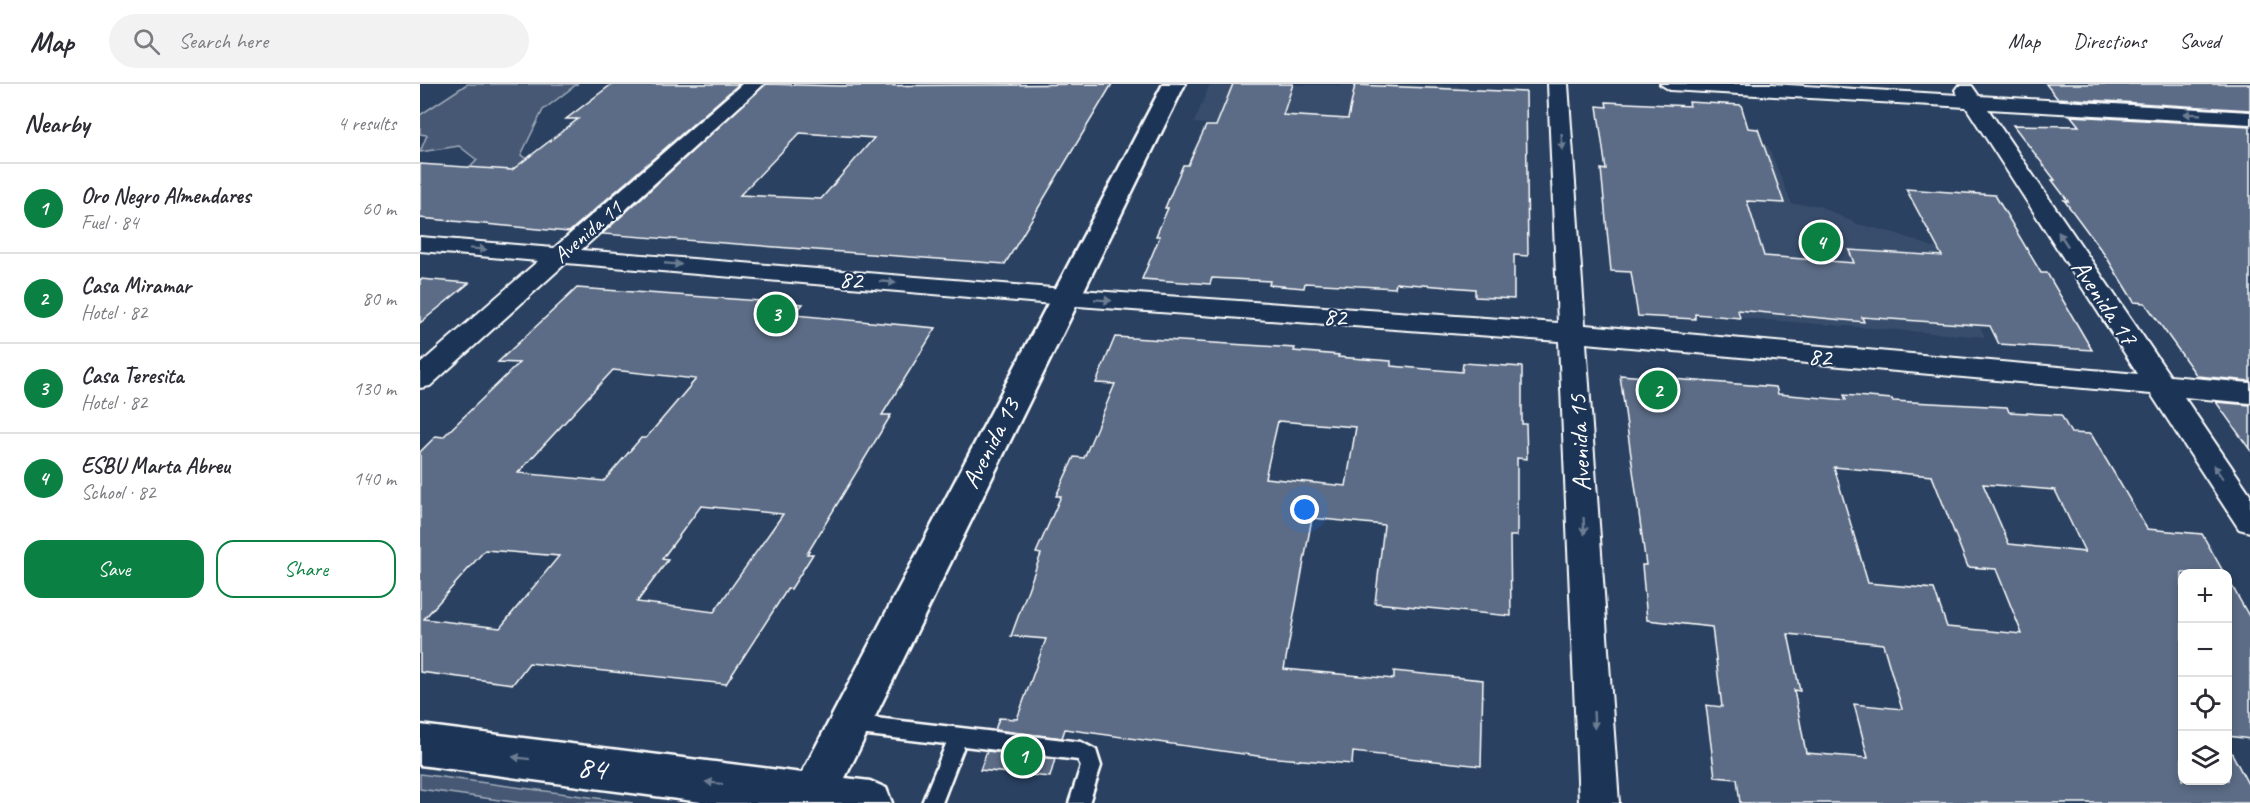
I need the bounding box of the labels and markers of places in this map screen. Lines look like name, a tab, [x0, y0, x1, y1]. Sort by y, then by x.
pin: 4	[1802, 220, 1840, 264]
pin: 3	[756, 292, 796, 336]
pin: 2	[1638, 368, 1678, 412]
pin: 1	[1004, 734, 1042, 778]

